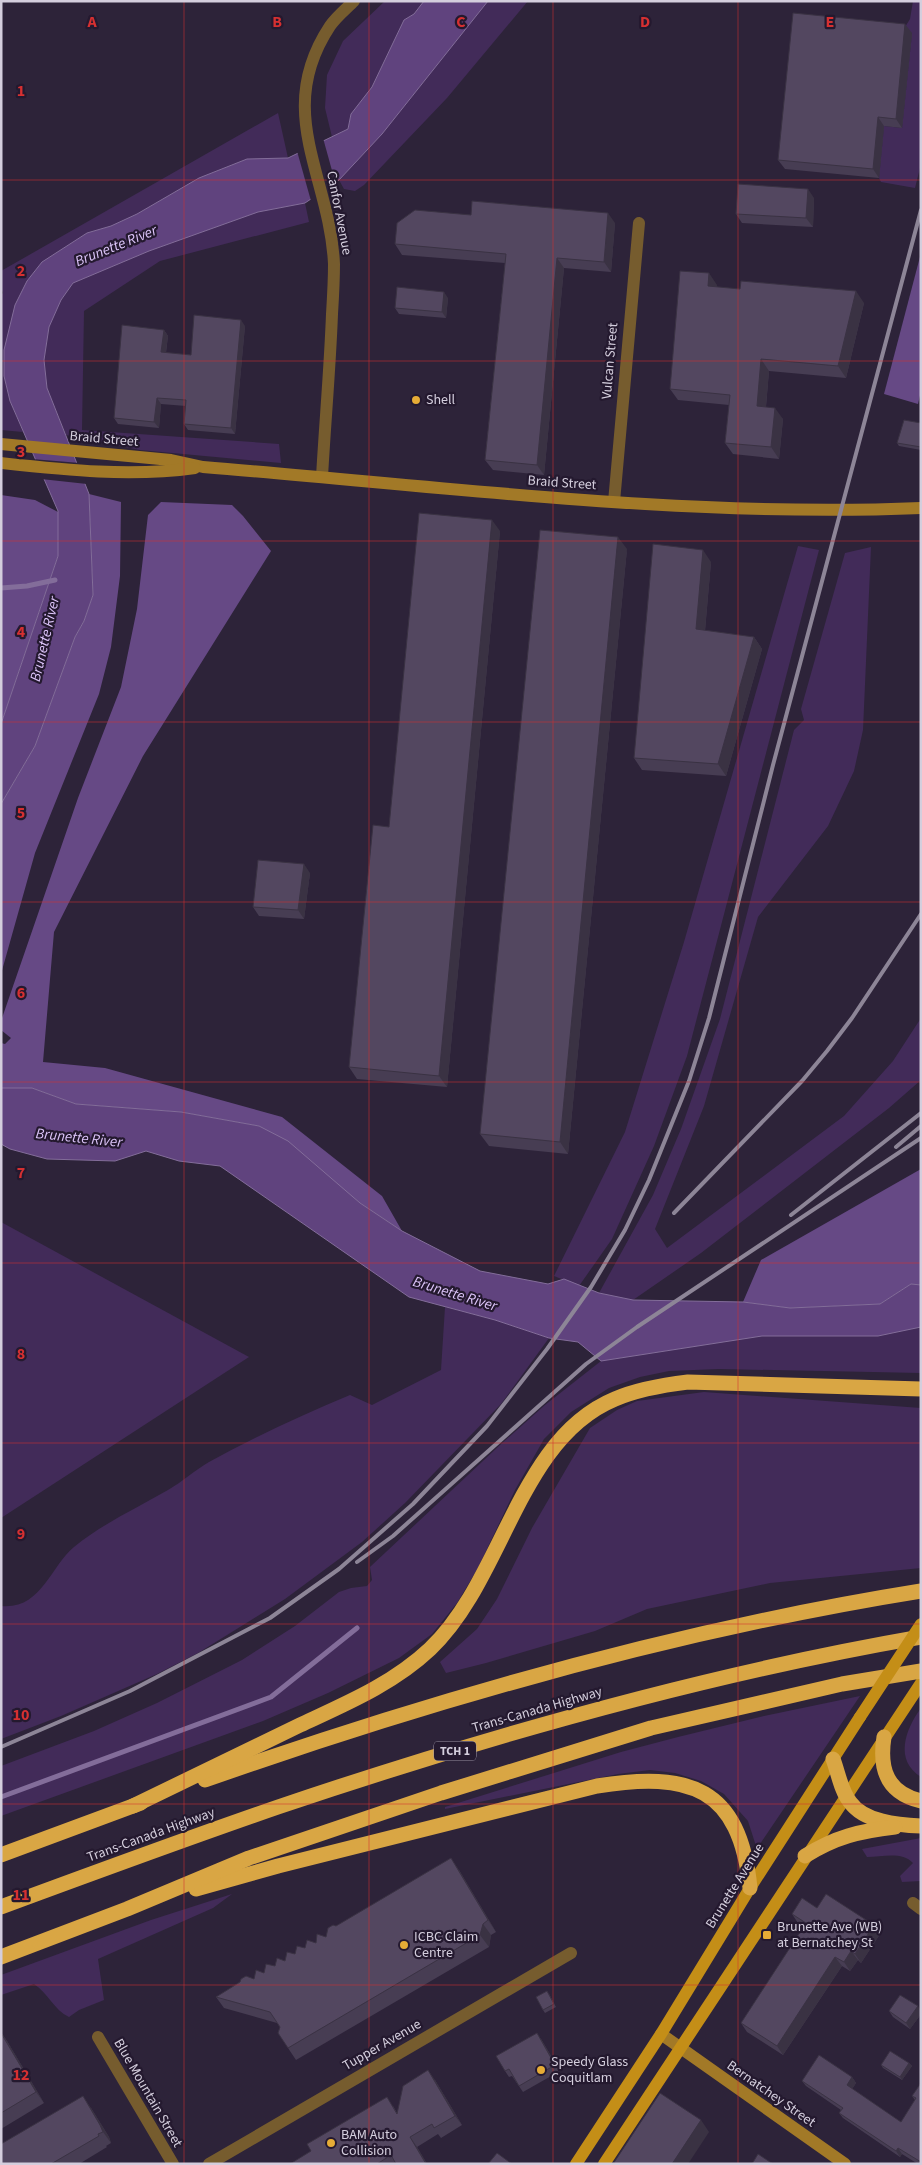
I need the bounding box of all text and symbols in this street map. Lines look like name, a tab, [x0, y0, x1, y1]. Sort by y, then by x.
text: A	[86, 11, 97, 33]
text: B	[272, 11, 282, 33]
text: C	[456, 11, 466, 33]
text: D	[640, 11, 650, 33]
text: E	[826, 11, 834, 33]
text: 1	[17, 80, 25, 102]
street label: Canfor Avenue	[321, 169, 357, 257]
water label: Brunette River	[72, 220, 161, 272]
text: 2	[17, 260, 25, 282]
street label: Vulcan Street	[597, 322, 623, 400]
place label: Shell	[426, 390, 456, 410]
marker: Shell	[410, 394, 422, 406]
street label: Braid Street	[69, 426, 139, 452]
text: 3	[17, 441, 25, 463]
street label: Braid Street	[527, 471, 597, 495]
water label: Brunette River	[25, 593, 65, 684]
text: 4	[17, 621, 26, 643]
text: 5	[17, 802, 25, 824]
text: 6	[17, 982, 25, 1004]
water label: Brunette River	[35, 1123, 124, 1153]
text: 7	[17, 1162, 25, 1184]
water label: Brunette River	[410, 1271, 500, 1317]
text: 8	[17, 1343, 25, 1365]
text: 9	[17, 1523, 25, 1545]
street label: Trans-Canada Highway	[470, 1682, 605, 1738]
text: 10	[13, 1704, 29, 1726]
road number: TCH 1	[434, 1742, 476, 1760]
street label: Trans-Canada Highway	[84, 1802, 218, 1867]
street label: Brunette Avenue	[701, 1840, 769, 1932]
text: 11	[13, 1884, 29, 1906]
place label: Brunette Ave (WB) at Bernatchey St	[777, 1917, 882, 1953]
place label: ICBC Claim Centre	[414, 1927, 478, 1963]
marker: Brunette Ave (WB) at Bernatchey St	[761, 1929, 773, 1941]
marker: ICBC Claim Centre	[398, 1939, 410, 1951]
street label: Tupper Avenue	[339, 2014, 425, 2076]
street label: Blue Mountain Street	[109, 2035, 187, 2151]
place label: Speedy Glass Coquitlam	[551, 2052, 628, 2088]
street label: Bernatchey Street	[722, 2056, 820, 2132]
text: 12	[13, 2064, 29, 2086]
marker: Speedy Glass Coquitlam	[535, 2064, 547, 2076]
place label: BAM Auto Collision	[341, 2125, 397, 2161]
marker: BAM Auto Collision	[325, 2137, 337, 2149]

